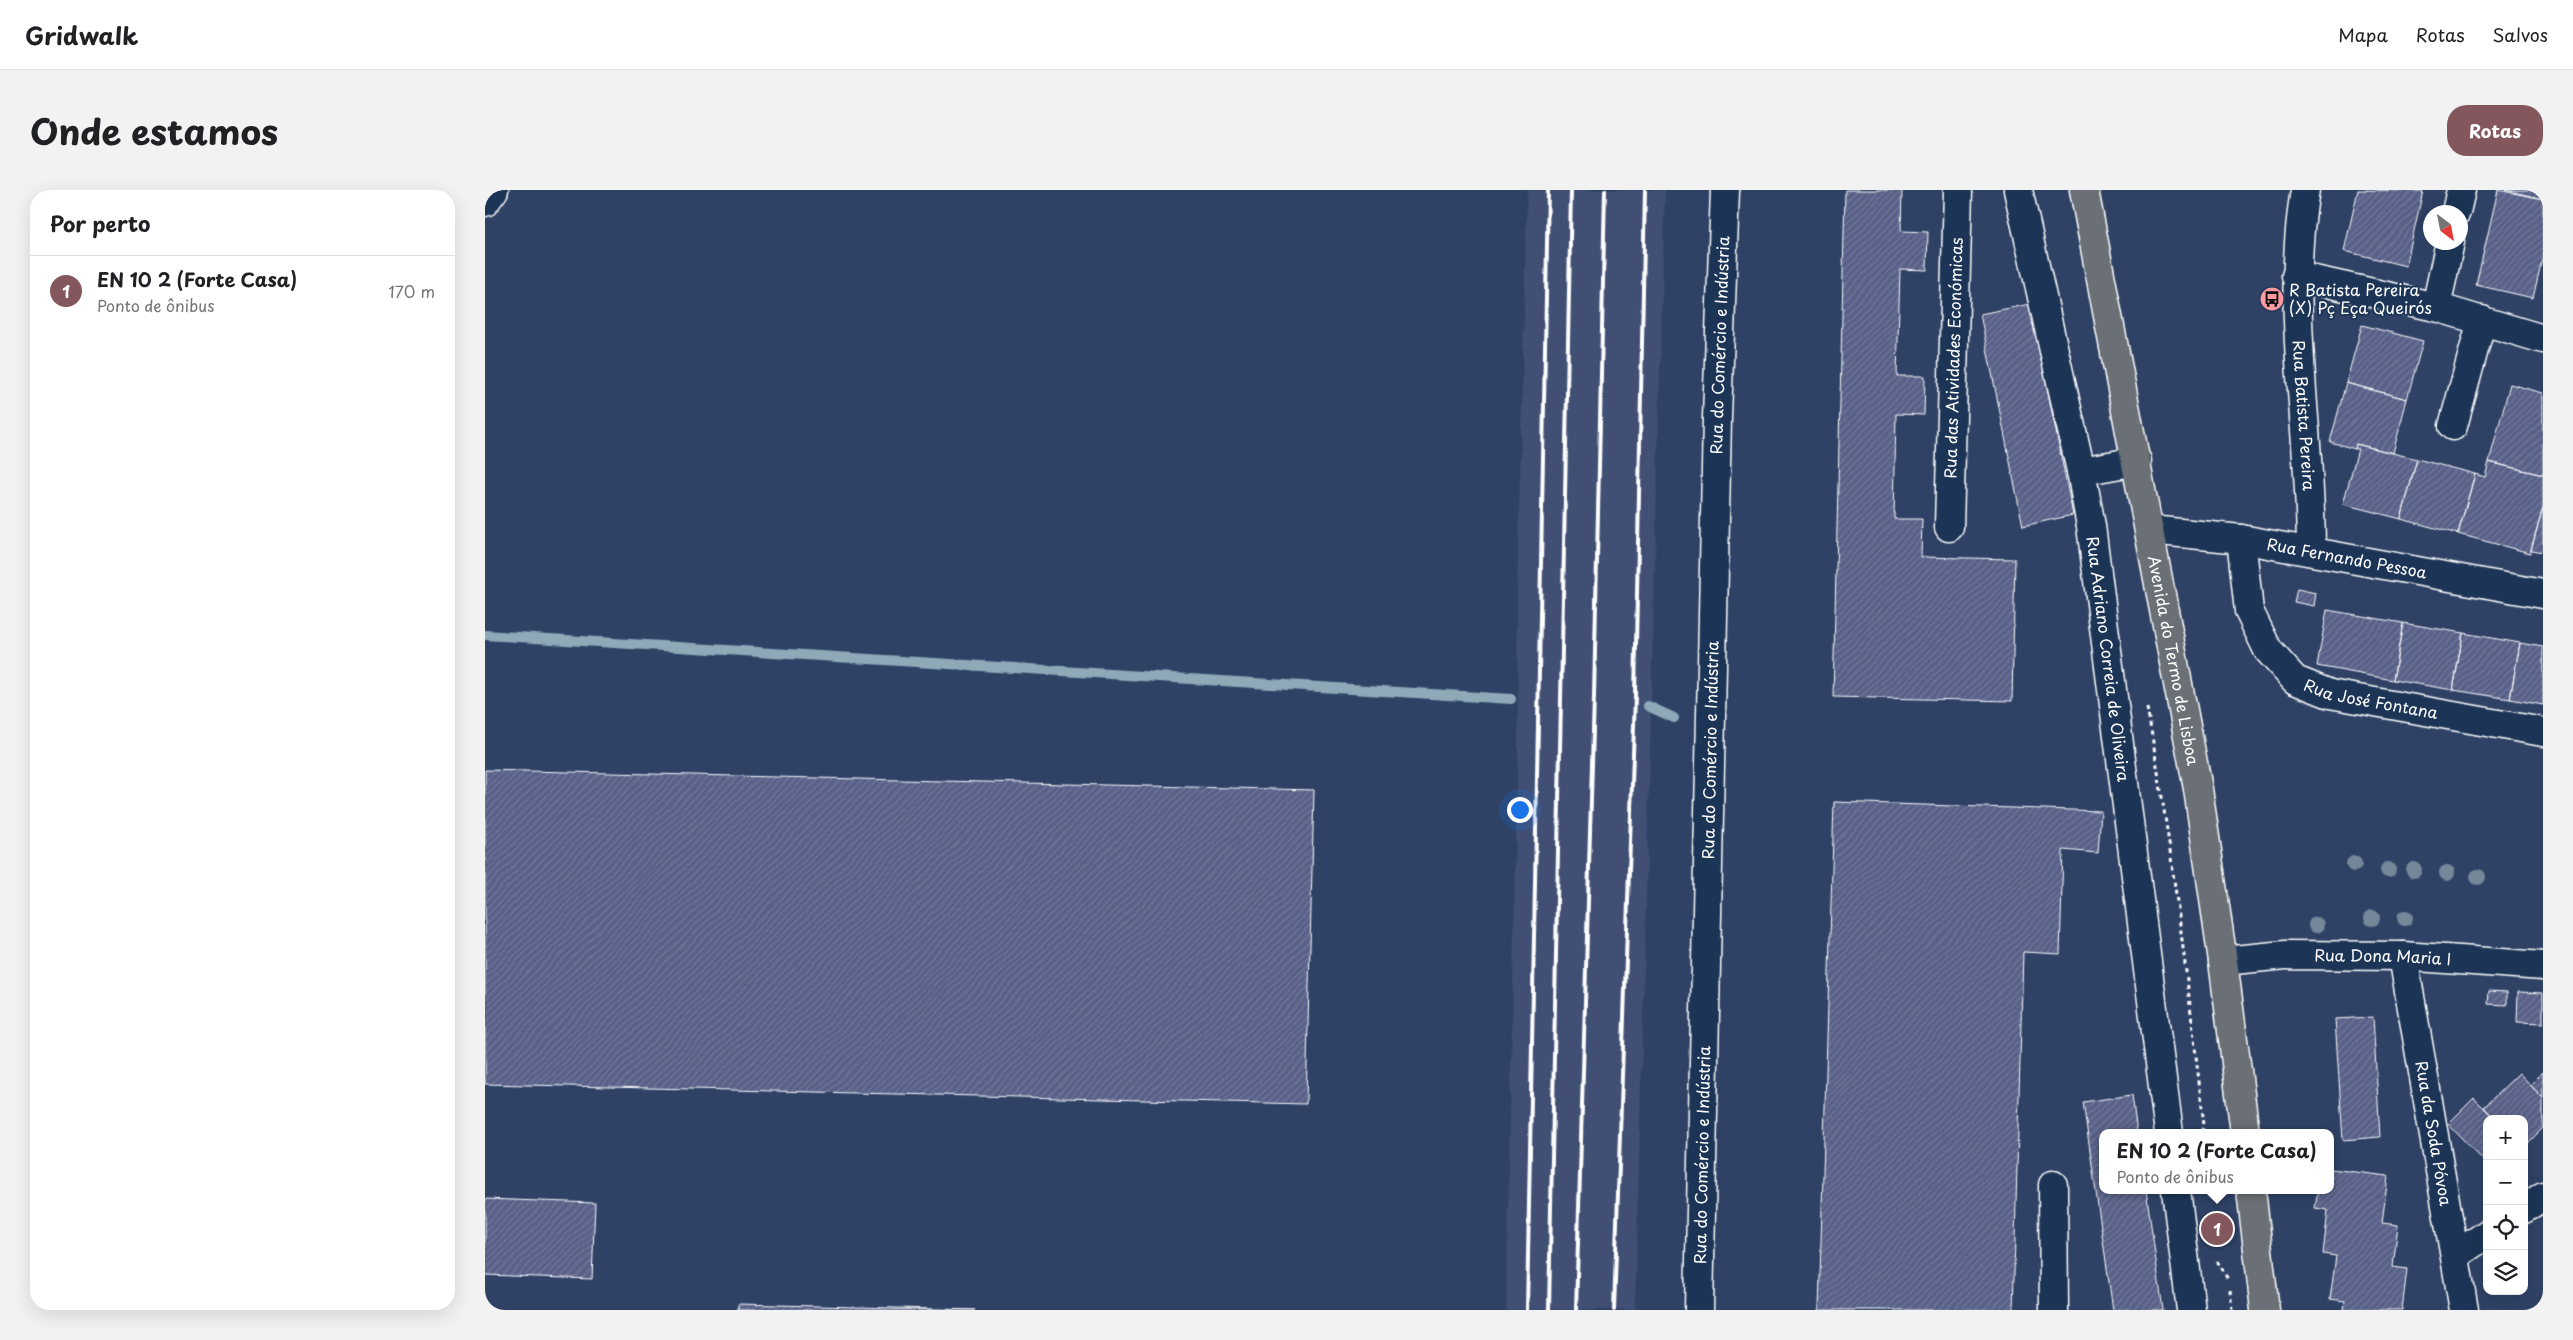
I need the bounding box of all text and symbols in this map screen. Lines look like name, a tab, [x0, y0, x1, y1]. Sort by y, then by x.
text: Gridwalk	[25, 17, 138, 53]
text: Mapa	[2338, 21, 2388, 48]
text: Rotas	[2416, 21, 2465, 48]
text: Salvos	[2493, 21, 2548, 48]
text: Onde estamos	[30, 104, 278, 157]
button: Rotas	[2447, 105, 2543, 156]
north arrow	[2423, 205, 2468, 250]
text: Por perto	[50, 207, 150, 239]
street label: Rua do Comércio e Indústria	[1703, 236, 1734, 455]
street label: Rua das Atividades Económicas	[1937, 237, 1968, 479]
text: EN 10 2 (Forte Casa)	[97, 265, 297, 293]
place label: R Batista Pereira (X) Pç Eça Queirós	[2289, 277, 2432, 319]
text: 1	[62, 279, 70, 303]
text: 170 m	[389, 279, 435, 303]
bus stop icon: R Batista Pereira (X) Pç Eça Queirós	[2259, 286, 2285, 312]
text: Ponto de ônibus	[97, 293, 214, 317]
street label: Rua Batista Pereira	[2288, 340, 2322, 491]
street label: Rua Fernando Pessoa	[2265, 531, 2429, 584]
street label: Rua Adriano Correia de Oliveira	[2081, 535, 2137, 783]
street label: Avenida do Termo de Lisboa	[2143, 554, 2206, 767]
street label: Rua do Comércio e Indústria	[1695, 641, 1723, 860]
street label: Rua José Fontana	[2301, 672, 2440, 724]
your location	[1507, 797, 1533, 823]
street label: Rua Dona Maria I	[2314, 942, 2452, 970]
street label: Rua do Comércio e Indústria	[1687, 1046, 1715, 1264]
street label: Rua da Soda Póvoa	[2410, 1059, 2459, 1208]
map controls	[2483, 1115, 2528, 1295]
button: +	[2483, 1115, 2528, 1160]
popup	[2099, 1129, 2334, 1194]
text: EN 10 2 (Forte Casa)	[2116, 1136, 2317, 1164]
button: −	[2483, 1160, 2528, 1205]
text: Ponto de ônibus	[2116, 1164, 2234, 1188]
button: locate	[2483, 1205, 2528, 1250]
pin: 1	[2201, 1210, 2233, 1248]
button: layers	[2483, 1250, 2528, 1295]

